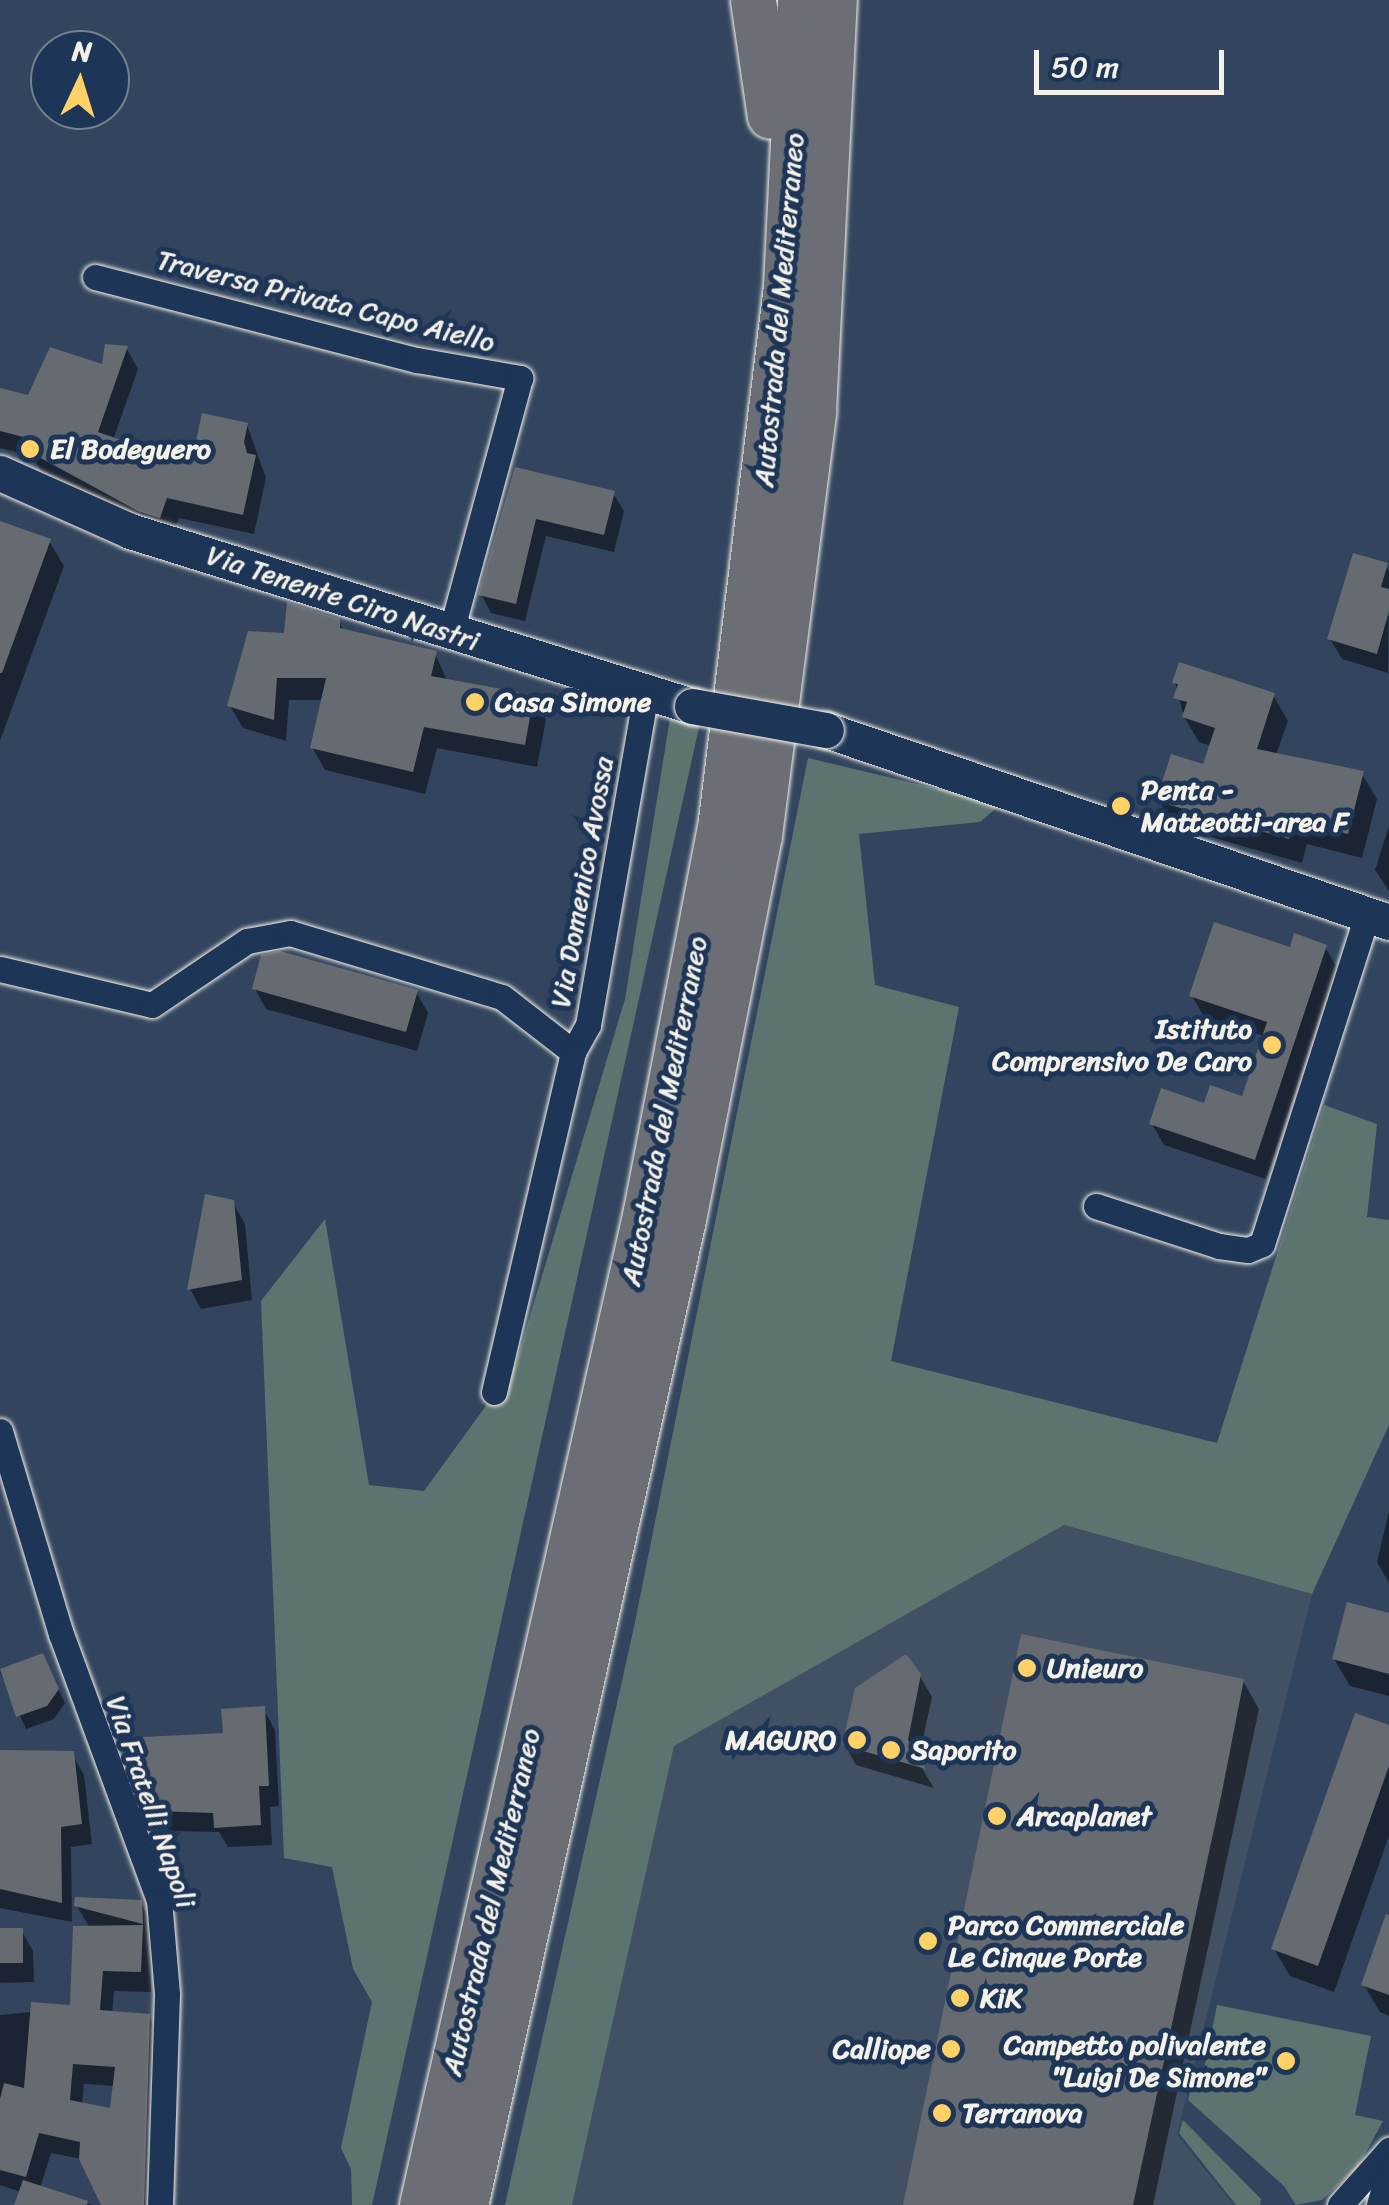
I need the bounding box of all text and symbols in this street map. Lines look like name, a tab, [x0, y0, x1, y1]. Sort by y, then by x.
text: N	[71, 26, 93, 77]
north arrow	[30, 30, 130, 130]
scale bar	[1039, 30, 1229, 92]
text: 50 m	[1051, 40, 1119, 94]
street label: Autostrada del Mediterraneo	[747, 131, 811, 489]
street label: Traversa Privata Capo Aiello	[154, 243, 498, 359]
place label: El Bodeguero	[50, 432, 211, 466]
marker: El Bodeguero	[19, 438, 41, 460]
street label: Via Tenente Ciro Nastri	[202, 538, 484, 658]
place label: Casa Simone	[495, 685, 650, 719]
marker: Casa Simone	[464, 691, 486, 713]
street label: Via Domenico Avossa	[543, 754, 621, 1010]
place label: Penta - Matteotti-area F	[1141, 773, 1349, 839]
marker: Penta - Matteotti-area F	[1110, 795, 1132, 817]
street label: Autostrada del Mediterraneo	[614, 933, 714, 1289]
place label: Istituto Comprensivo De Caro	[992, 1012, 1252, 1078]
marker: Istituto Comprensivo De Caro	[1261, 1034, 1283, 1056]
place label: Unieuro	[1047, 1651, 1143, 1685]
marker: Unieuro	[1016, 1657, 1038, 1679]
street label: Via Fratelli Napoli	[99, 1691, 203, 1913]
place label: MAGURO	[725, 1723, 837, 1757]
street label: Autostrada del Mediterraneo	[435, 1725, 547, 2079]
marker: MAGURO	[846, 1729, 868, 1751]
place label: Saporito	[911, 1733, 1016, 1767]
marker: Saporito	[880, 1739, 902, 1761]
place label: Arcaplanet	[1017, 1799, 1152, 1833]
marker: Arcaplanet	[986, 1805, 1008, 1827]
place label: Parco Commerciale Le Cinque Porte	[948, 1908, 1185, 1974]
marker: Parco Commerciale Le Cinque Porte	[917, 1930, 939, 1952]
place label: KiK	[980, 1981, 1022, 2015]
marker: KiK	[949, 1987, 971, 2009]
place label: Campetto polivalente "Luigi De Simone"	[1005, 2028, 1266, 2094]
place label: Calliope	[833, 2032, 931, 2066]
marker: Calliope	[940, 2038, 962, 2060]
marker: Campetto polivalente "Luigi De Simone"	[1275, 2050, 1297, 2072]
place label: Terranova	[962, 2096, 1083, 2130]
marker: Terranova	[931, 2102, 953, 2124]

